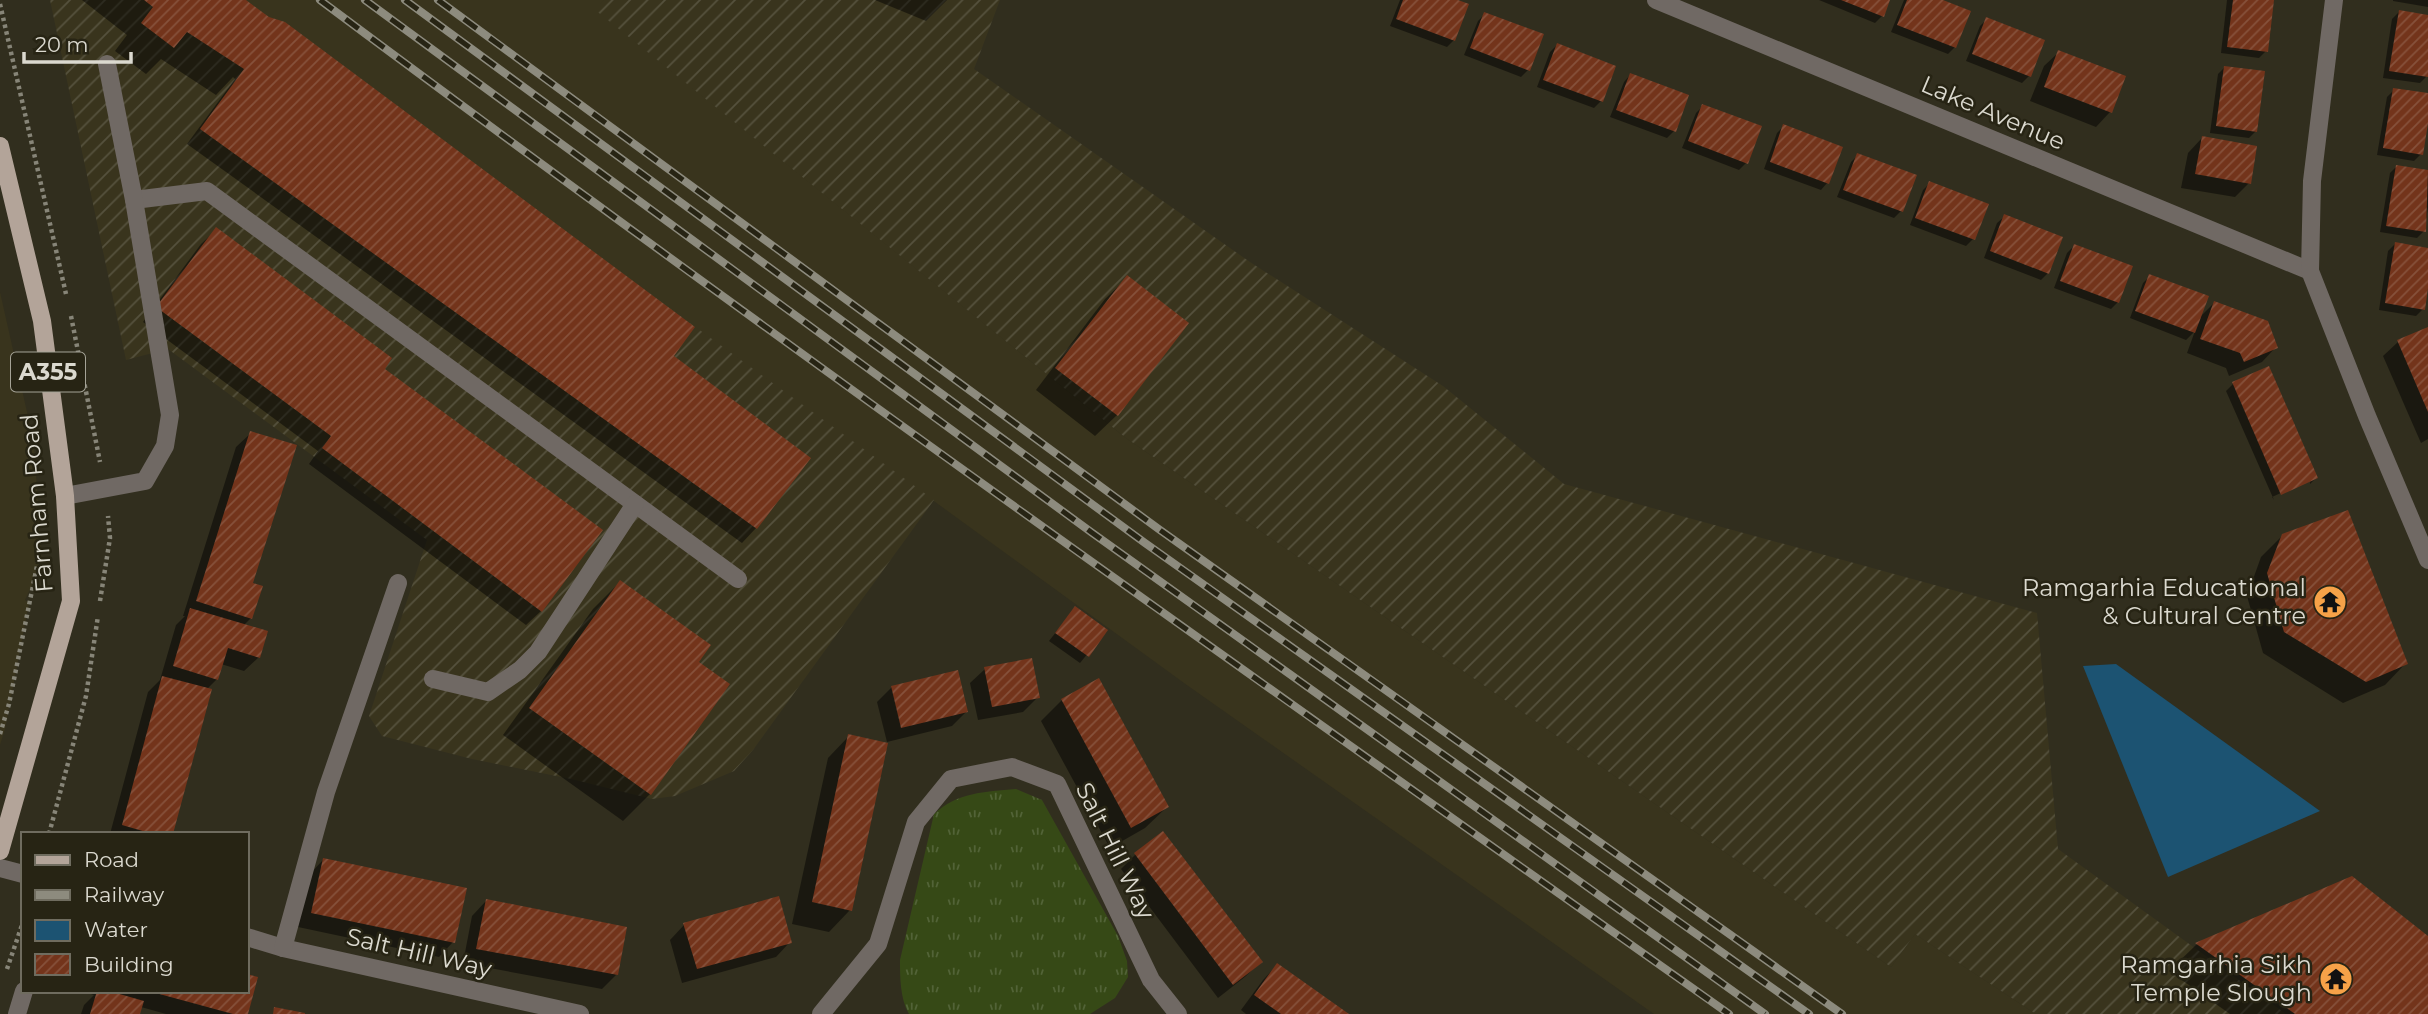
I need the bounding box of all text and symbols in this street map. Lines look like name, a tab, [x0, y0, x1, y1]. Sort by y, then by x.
scale bar	[24, 21, 131, 65]
text: 20 m	[35, 32, 89, 57]
street label: Lake Avenue	[1917, 69, 2070, 156]
road number: A355	[11, 352, 85, 392]
street label: Farnham Road	[14, 412, 59, 594]
place label: Ramgarhia Educational & Cultural Centre	[2022, 573, 2306, 630]
temple icon: Ramgarhia Educational & Cultural Centre	[2311, 583, 2349, 621]
street label: Salt Hill Way	[1070, 778, 1161, 924]
legend	[21, 832, 248, 993]
text: Road	[84, 847, 139, 872]
text: Railway	[84, 882, 165, 907]
text: Water	[84, 917, 148, 942]
street label: Salt Hill Way	[344, 922, 495, 983]
place label: Ramgarhia Sikh Temple Slough	[2120, 950, 2312, 1007]
text: Building	[84, 952, 174, 977]
temple icon: Ramgarhia Sikh Temple Slough	[2317, 960, 2355, 998]

